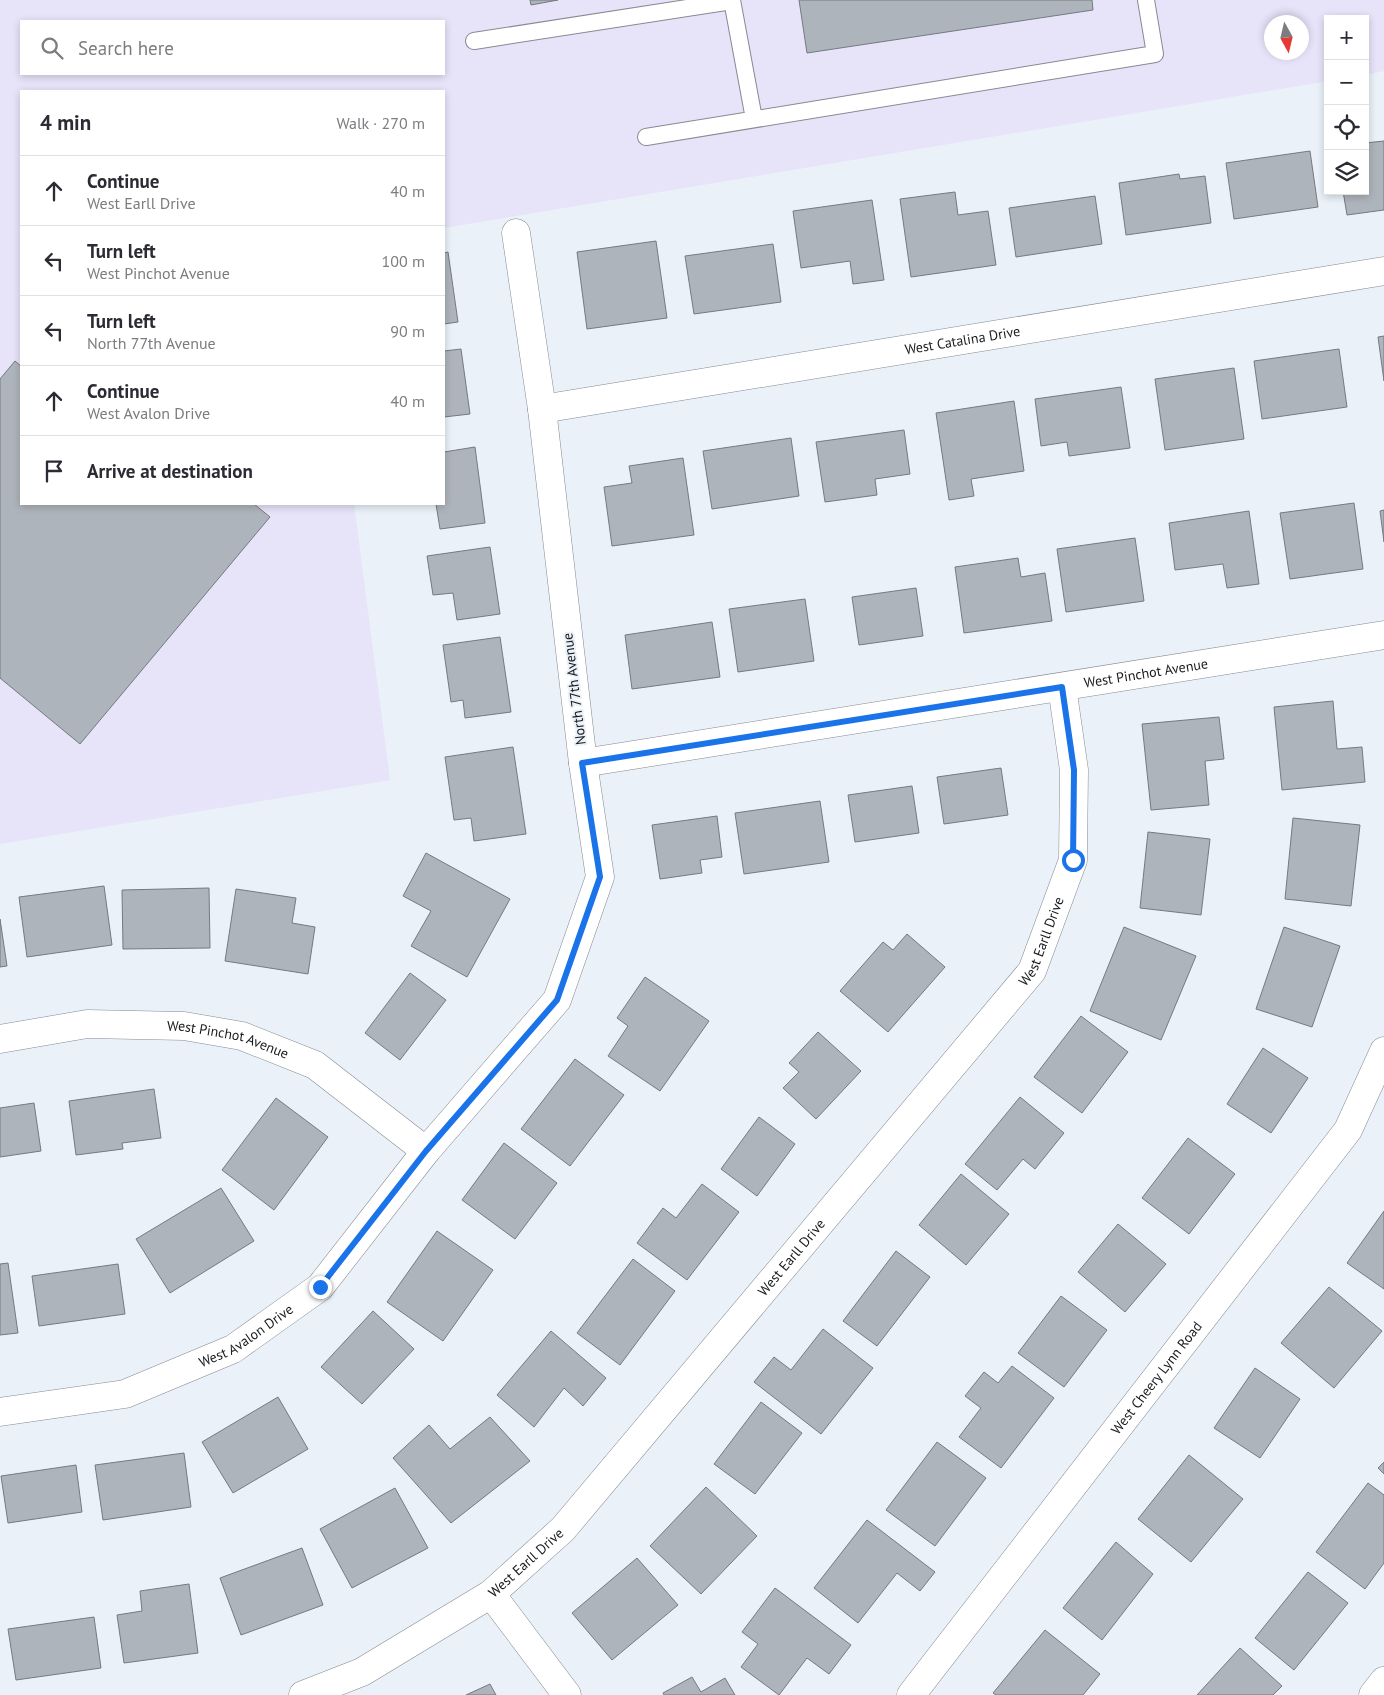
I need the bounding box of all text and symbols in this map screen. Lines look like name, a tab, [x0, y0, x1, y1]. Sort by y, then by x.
north arrow	[1264, 15, 1309, 60]
map controls	[1324, 15, 1369, 195]
button: +	[1324, 15, 1369, 60]
search box	[20, 20, 445, 75]
icon: search	[38, 34, 66, 62]
text: Search here	[78, 36, 174, 60]
button: −	[1324, 60, 1369, 105]
button: locate	[1324, 105, 1369, 150]
text: 4 min	[40, 109, 91, 136]
text: Walk · 270 m	[336, 113, 425, 133]
button: layers	[1324, 150, 1369, 195]
text: Continue	[87, 169, 159, 193]
icon: ahead	[40, 177, 68, 205]
text: 40 m	[390, 181, 425, 201]
text: West Earll Drive	[87, 193, 196, 213]
text: Turn left	[87, 239, 156, 263]
icon: left	[40, 247, 68, 275]
text: 100 m	[382, 251, 425, 271]
text: West Pinchot Avenue	[87, 263, 230, 283]
text: Turn left	[87, 309, 156, 333]
icon: left	[40, 317, 68, 345]
text: 90 m	[390, 321, 425, 341]
street label: West Catalina Drive	[903, 322, 1021, 358]
text: North 77th Avenue	[87, 333, 216, 353]
text: Continue	[87, 379, 159, 403]
icon: ahead	[40, 387, 68, 415]
text: 40 m	[390, 391, 425, 411]
text: West Avalon Drive	[87, 403, 210, 423]
icon: arrive	[40, 457, 68, 485]
text: Arrive at destination	[87, 459, 253, 483]
street label: North 77th Avenue	[558, 632, 590, 746]
street label: West Pinchot Avenue	[1083, 654, 1209, 692]
route start	[1062, 849, 1085, 872]
street label: West Earll Drive	[1014, 894, 1068, 989]
street label: West Pinchot Avenue	[167, 1017, 291, 1063]
street label: West Earll Drive	[754, 1215, 829, 1300]
route end	[309, 1276, 332, 1299]
street label: West Avalon Drive	[196, 1300, 297, 1371]
street label: West Cheery Lynn Road	[1107, 1318, 1206, 1438]
street label: West Earll Drive	[484, 1524, 567, 1601]

